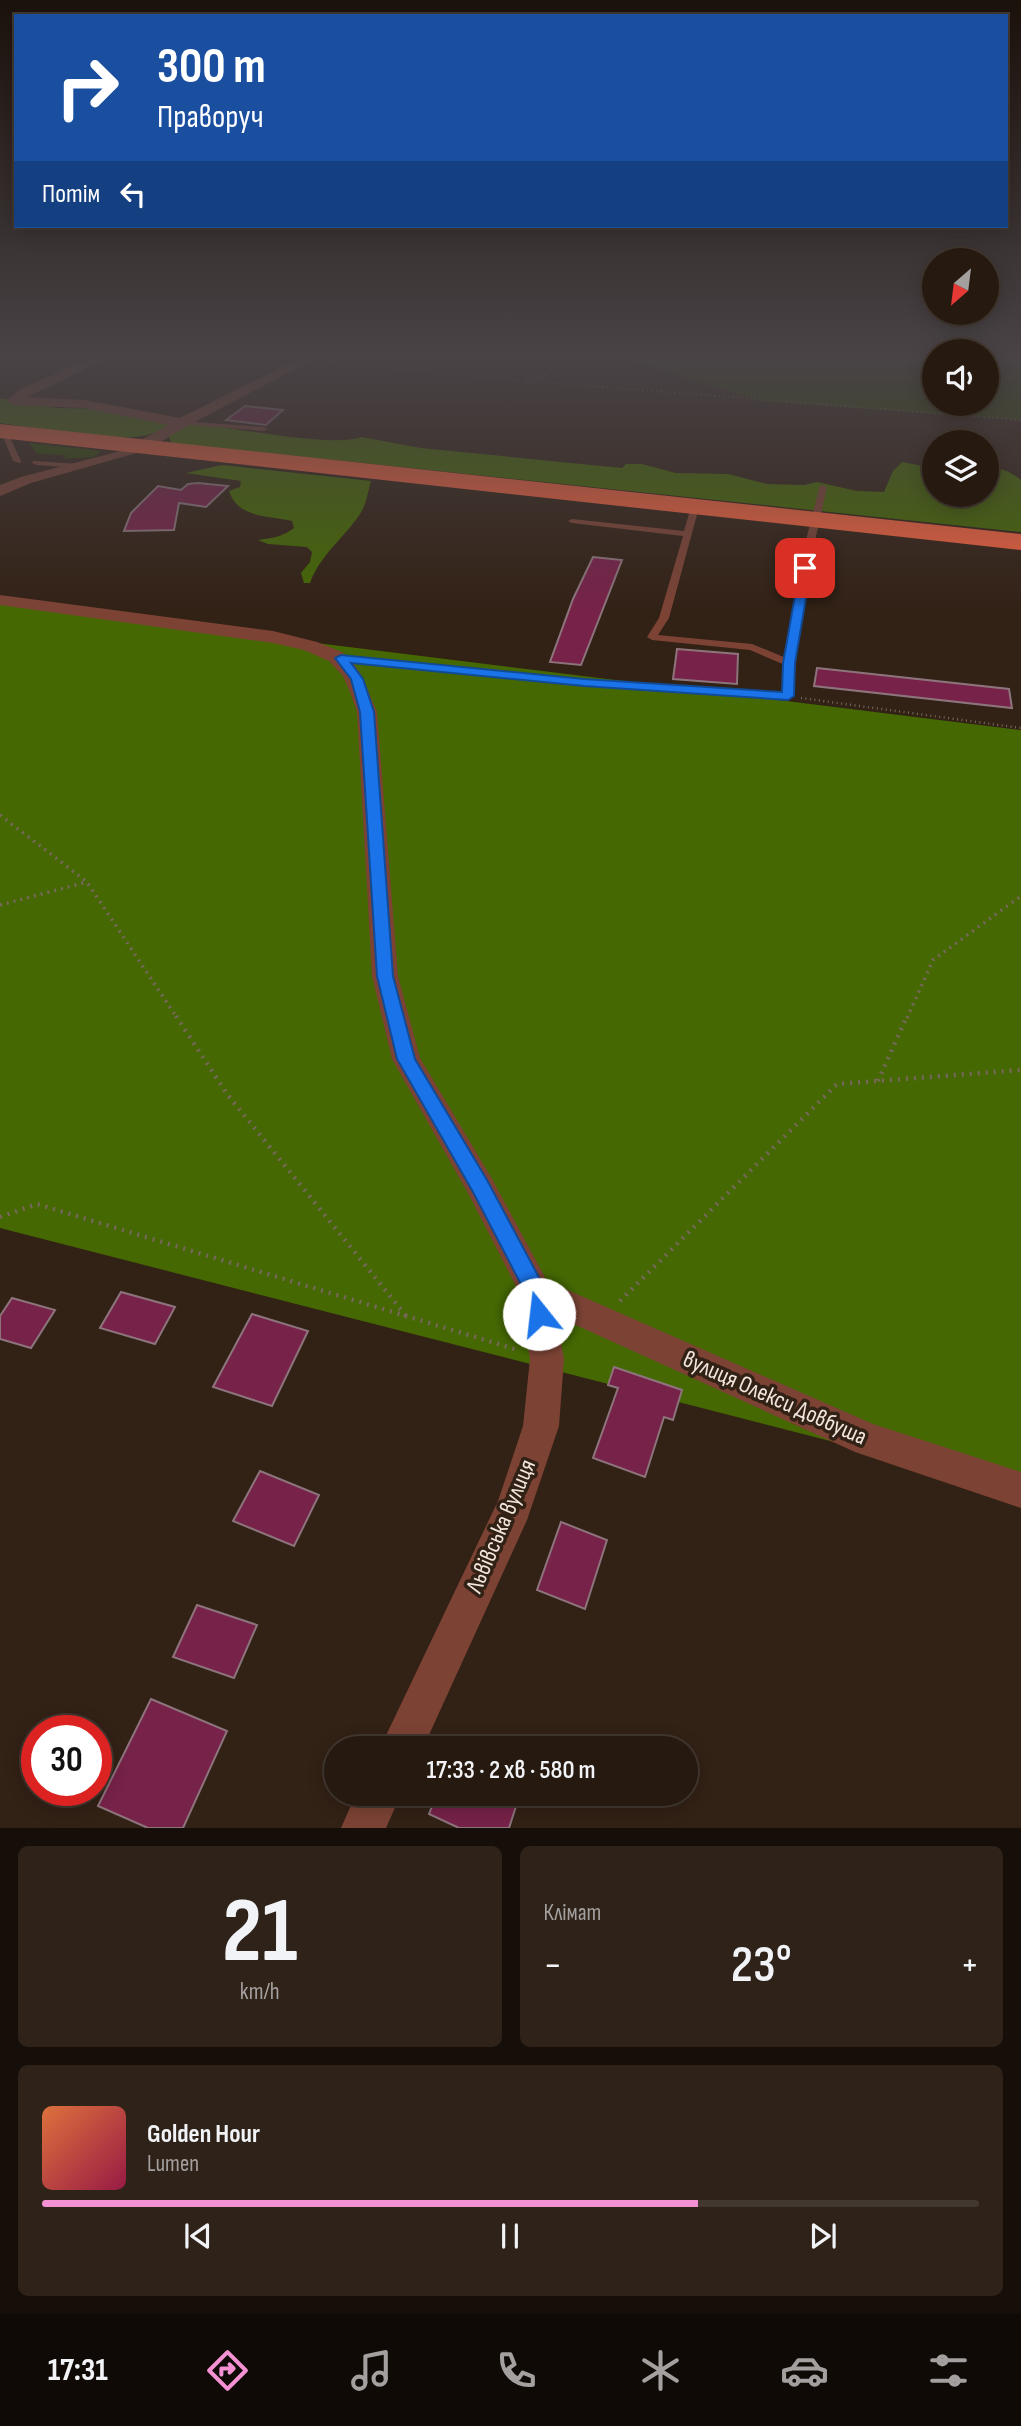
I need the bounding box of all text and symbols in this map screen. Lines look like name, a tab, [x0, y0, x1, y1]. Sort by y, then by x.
text: 300 m	[157, 38, 266, 97]
icon: right	[42, 42, 133, 133]
text: Праворуч	[157, 98, 264, 137]
icon: left	[114, 175, 152, 213]
text: Потім	[42, 179, 100, 210]
north arrow	[922, 248, 999, 326]
map controls	[922, 248, 999, 507]
button: sound	[922, 339, 999, 416]
button: layers	[922, 430, 999, 507]
pin	[775, 538, 835, 598]
icon: arrive	[786, 549, 824, 587]
position arrow	[502, 1277, 576, 1351]
street label: вулиця Олекси Довбуша	[679, 1344, 871, 1452]
street label: Львівська вулиця	[459, 1455, 542, 1598]
speed limit sign: 30	[21, 1715, 112, 1806]
text: 17:33 · 2 хв · 580 m	[426, 1755, 596, 1786]
text: 21	[222, 1878, 298, 1987]
text: Клімат	[544, 1899, 601, 1927]
text: 23°	[731, 1934, 792, 1997]
text: −	[544, 1943, 562, 1988]
text: +	[960, 1943, 979, 1988]
text: km/h	[240, 1978, 280, 2006]
text: Golden Hour	[147, 2119, 260, 2150]
text: Lumen	[147, 2150, 199, 2178]
icon: previous	[179, 2217, 217, 2255]
icon: pause	[491, 2217, 529, 2255]
icon: next	[804, 2217, 842, 2255]
icon: directions	[203, 2346, 252, 2395]
icon: music	[347, 2346, 396, 2395]
icon: phone	[492, 2346, 541, 2395]
icon: climate	[636, 2346, 685, 2395]
icon: car	[780, 2346, 829, 2395]
icon: filters	[924, 2346, 973, 2395]
text: 17:31	[48, 2351, 108, 2390]

